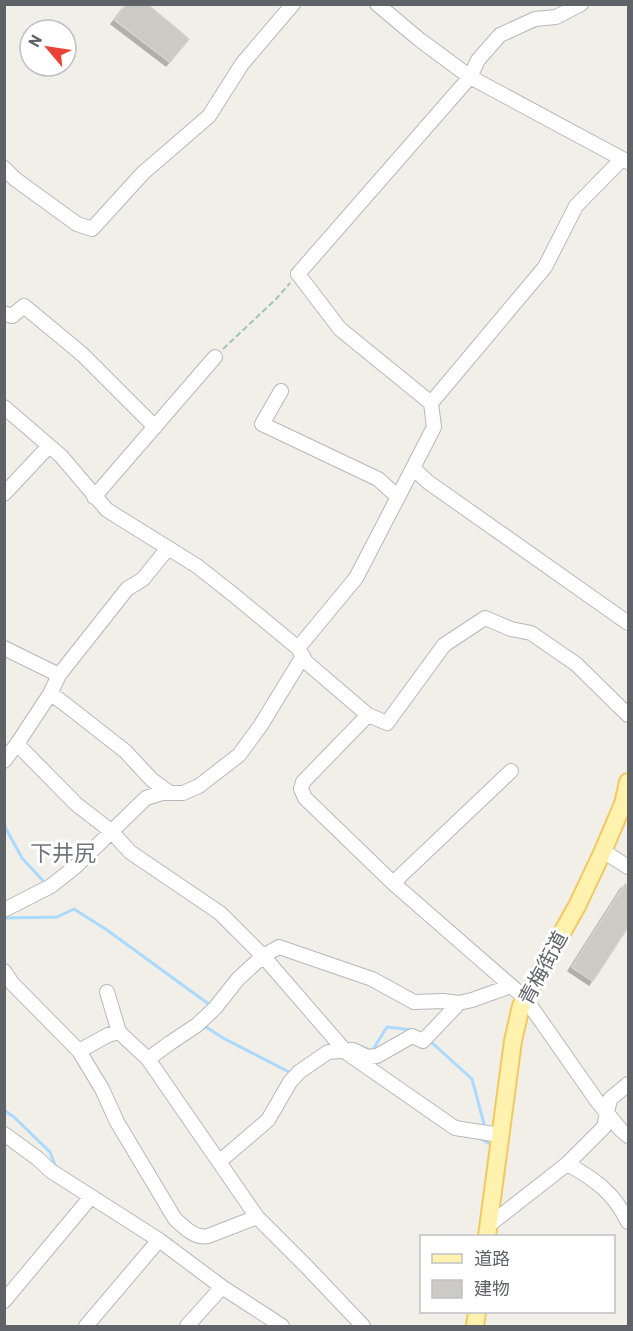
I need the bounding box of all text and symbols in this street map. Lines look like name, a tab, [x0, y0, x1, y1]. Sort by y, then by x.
north arrow	[18, 18, 78, 78]
text: N	[24, 31, 45, 50]
district label: 下井尻	[30, 839, 96, 865]
street label: 青梅街道	[513, 927, 571, 1008]
legend	[420, 1235, 615, 1313]
text: 道路	[474, 1247, 510, 1269]
text: 建物	[474, 1277, 510, 1299]

